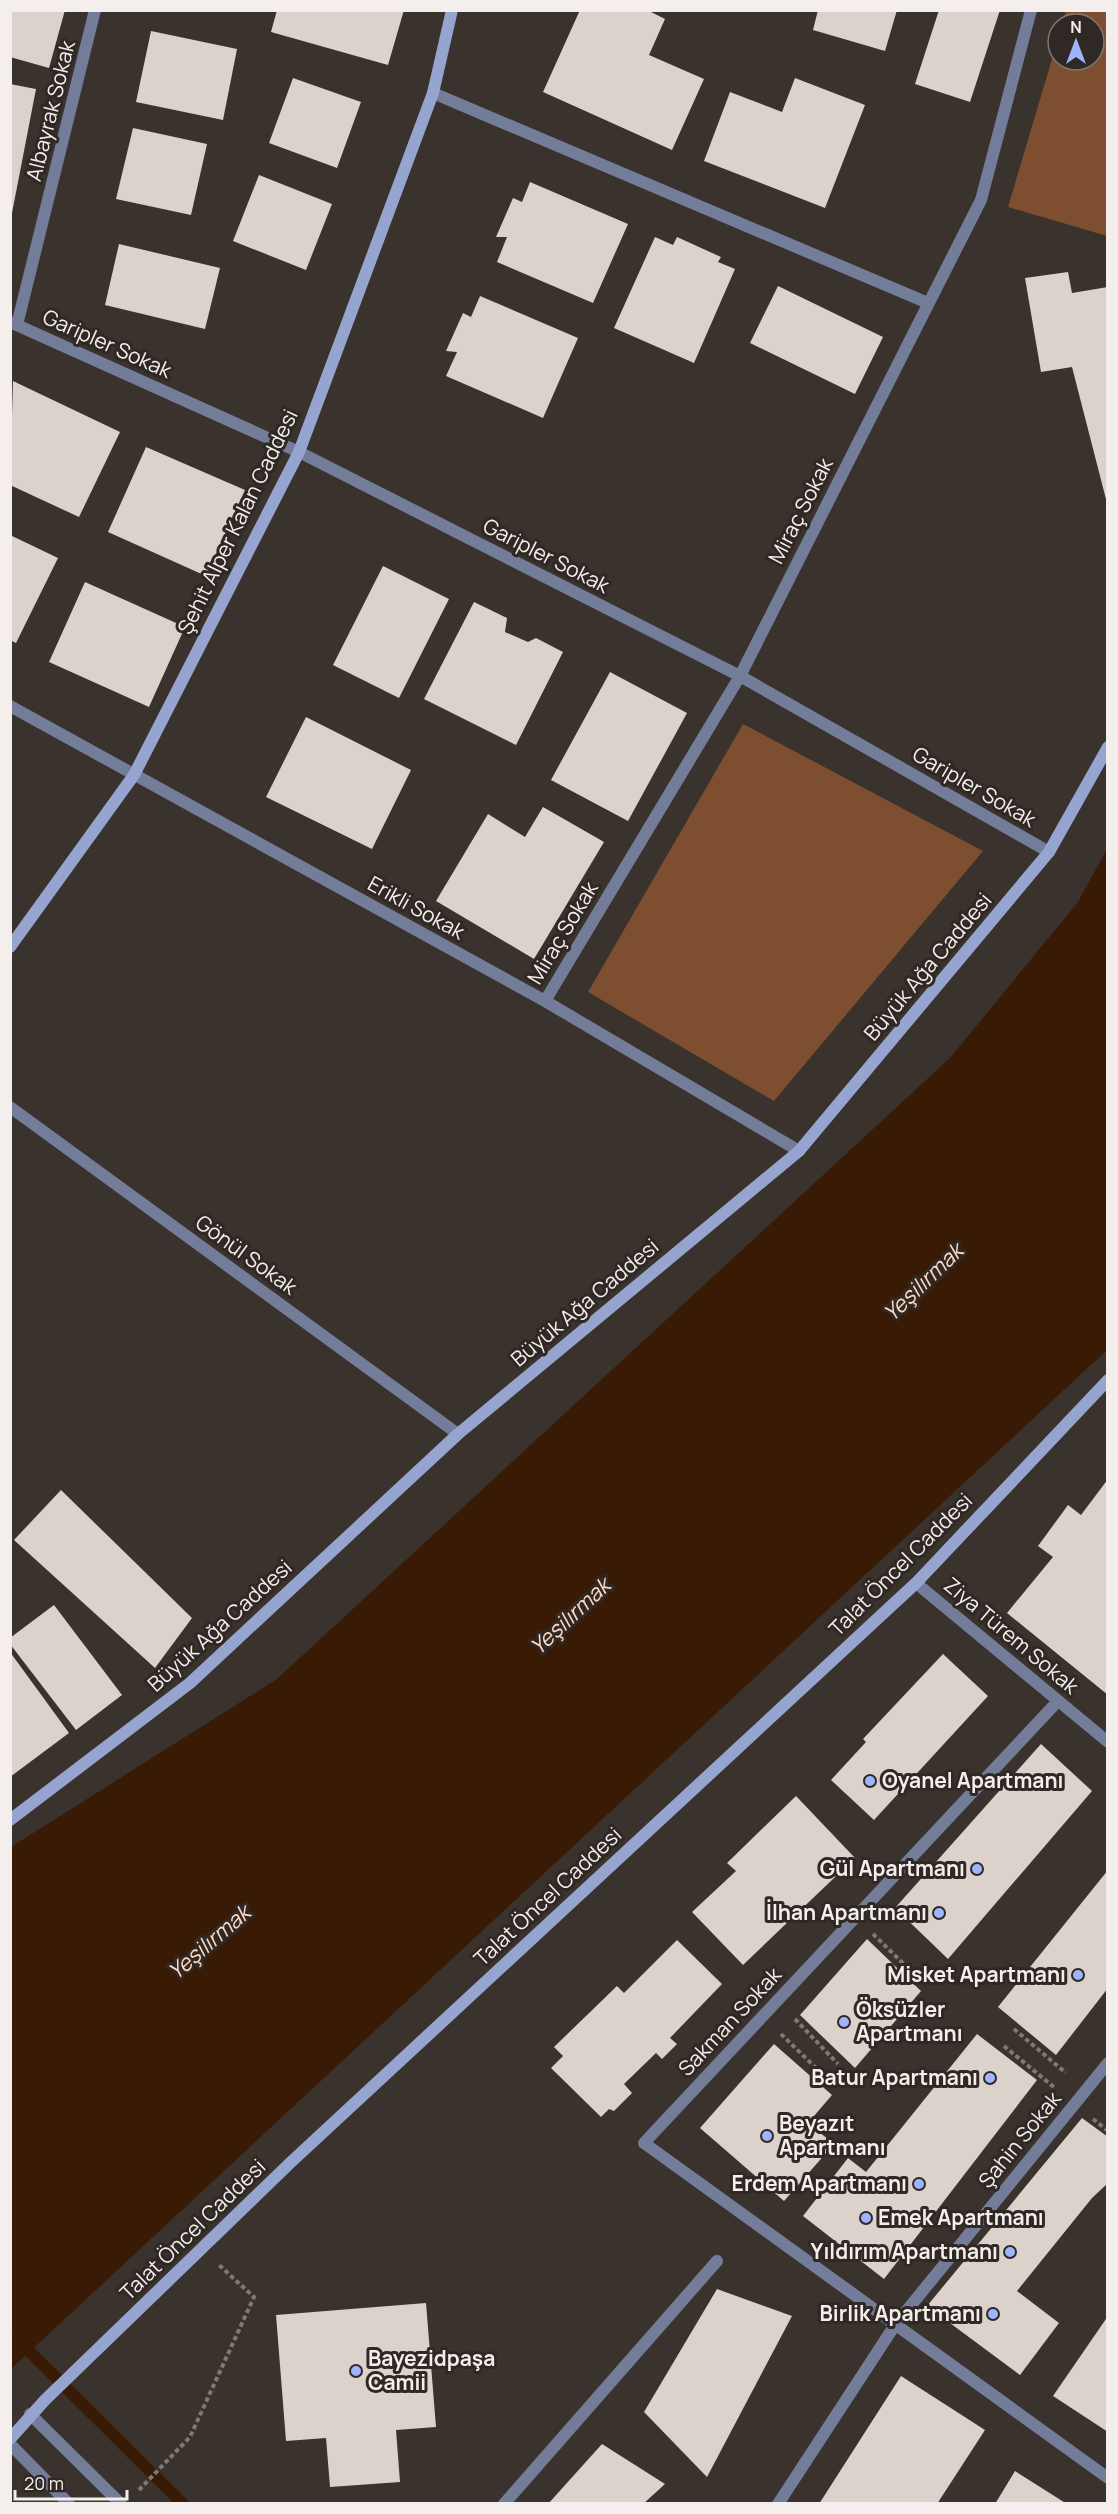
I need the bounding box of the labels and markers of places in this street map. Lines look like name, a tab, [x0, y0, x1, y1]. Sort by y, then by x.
place label: Oyanel Apartmanı	[882, 1766, 1063, 1794]
marker: Oyanel Apartmanı	[863, 1774, 877, 1788]
place label: Gül Apartmanı	[820, 1854, 965, 1882]
marker: Gül Apartmanı	[970, 1862, 984, 1876]
place label: İlhan Apartmanı	[766, 1898, 927, 1926]
marker: İlhan Apartmanı	[932, 1906, 946, 1920]
place label: Misket Apartmanı	[887, 1960, 1066, 1988]
marker: Misket Apartmanı	[1071, 1968, 1085, 1982]
place label: Öksüzler Apartmanı	[856, 1995, 963, 2047]
marker: Öksüzler Apartmanı	[837, 2015, 851, 2029]
place label: Batur Apartmanı	[811, 2063, 978, 2091]
marker: Batur Apartmanı	[983, 2071, 997, 2085]
place label: Beyazıt Apartmanı	[779, 2109, 886, 2161]
marker: Beyazıt Apartmanı	[760, 2129, 774, 2143]
place label: Erdem Apartmanı	[732, 2169, 907, 2197]
marker: Erdem Apartmanı	[912, 2177, 926, 2191]
place label: Emek Apartmanı	[878, 2203, 1044, 2231]
marker: Emek Apartmanı	[859, 2211, 873, 2225]
place label: Yıldırım Apartmanı	[811, 2237, 998, 2265]
marker: Yıldırım Apartmanı	[1003, 2245, 1017, 2259]
place label: Birlik Apartmanı	[820, 2299, 981, 2327]
marker: Birlik Apartmanı	[986, 2307, 1000, 2321]
place label: Bayezidpaşa Camii	[368, 2344, 495, 2396]
marker: Bayezidpaşa Camii	[349, 2364, 363, 2378]

